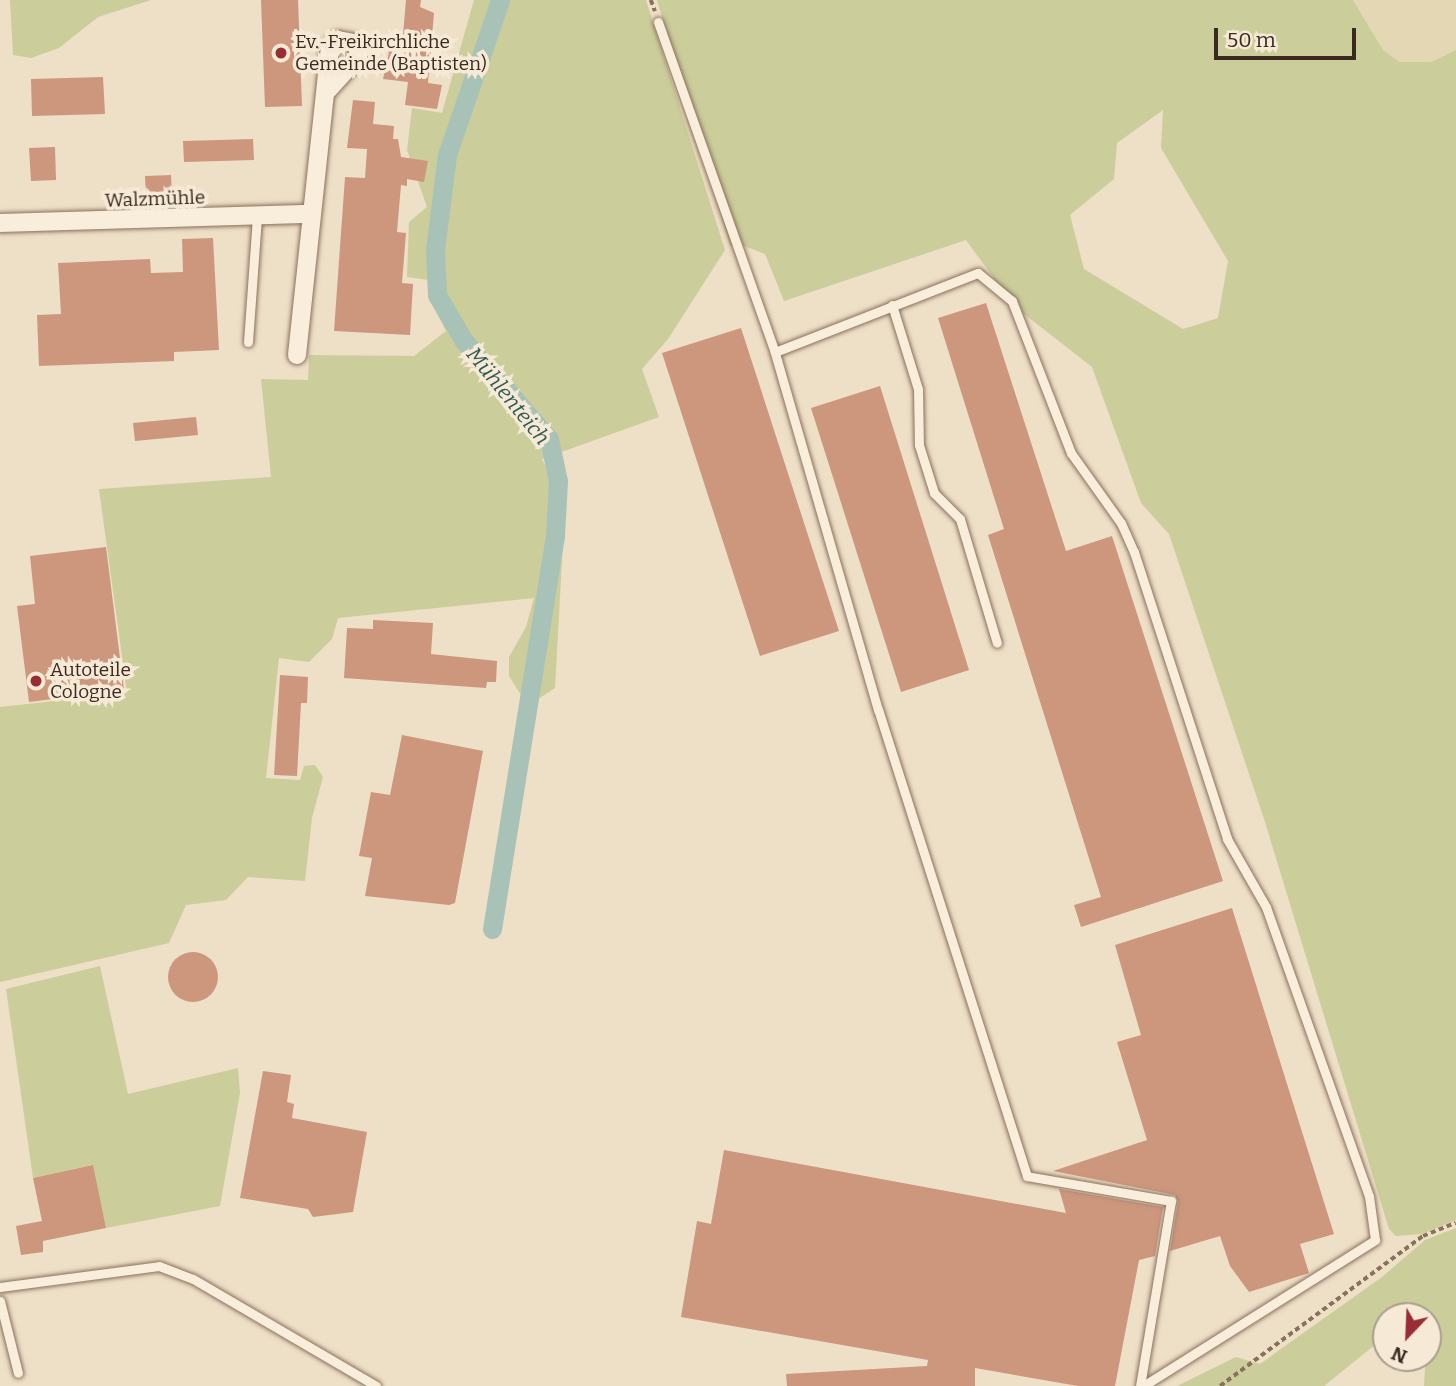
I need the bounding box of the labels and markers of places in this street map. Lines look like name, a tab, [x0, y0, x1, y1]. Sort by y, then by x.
place label: Ev.-Freikirchliche Gemeinde (Baptisten)	[295, 31, 487, 75]
marker: Ev.-Freikirchliche Gemeinde (Baptisten)	[273, 45, 289, 61]
place label: Autoteile Cologne	[50, 659, 131, 703]
marker: Autoteile Cologne	[28, 673, 44, 689]

